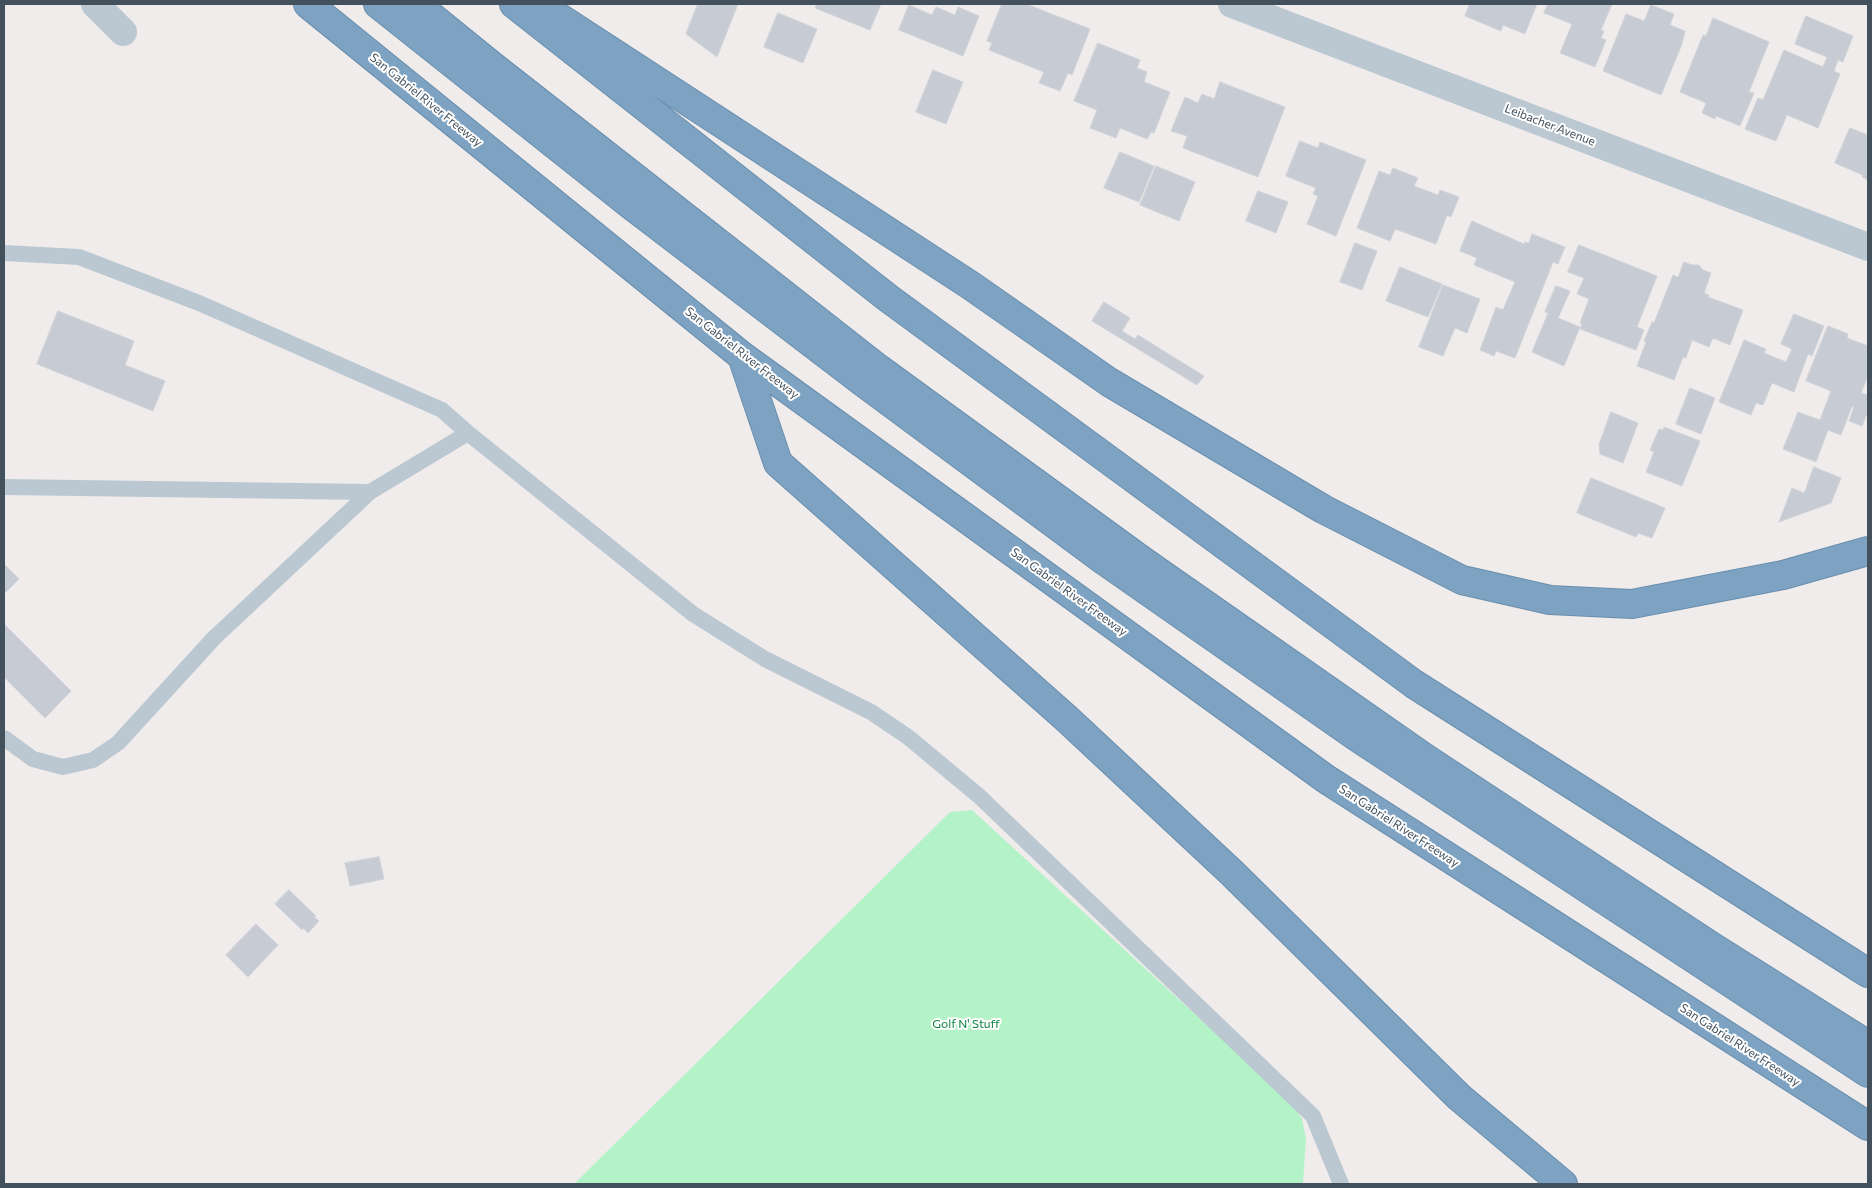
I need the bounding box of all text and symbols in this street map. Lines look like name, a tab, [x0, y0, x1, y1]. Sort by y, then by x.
street label: San Gabriel River Freeway	[367, 50, 485, 150]
street label: Leibacher Avenue	[1503, 101, 1597, 149]
street label: San Gabriel River Freeway	[682, 304, 802, 402]
street label: San Gabriel River Freeway	[1008, 545, 1130, 639]
street label: San Gabriel River Freeway	[1336, 782, 1462, 870]
street label: San Gabriel River Freeway	[1677, 1001, 1803, 1089]
park label: Golf N' Stuff	[932, 1017, 1000, 1031]

